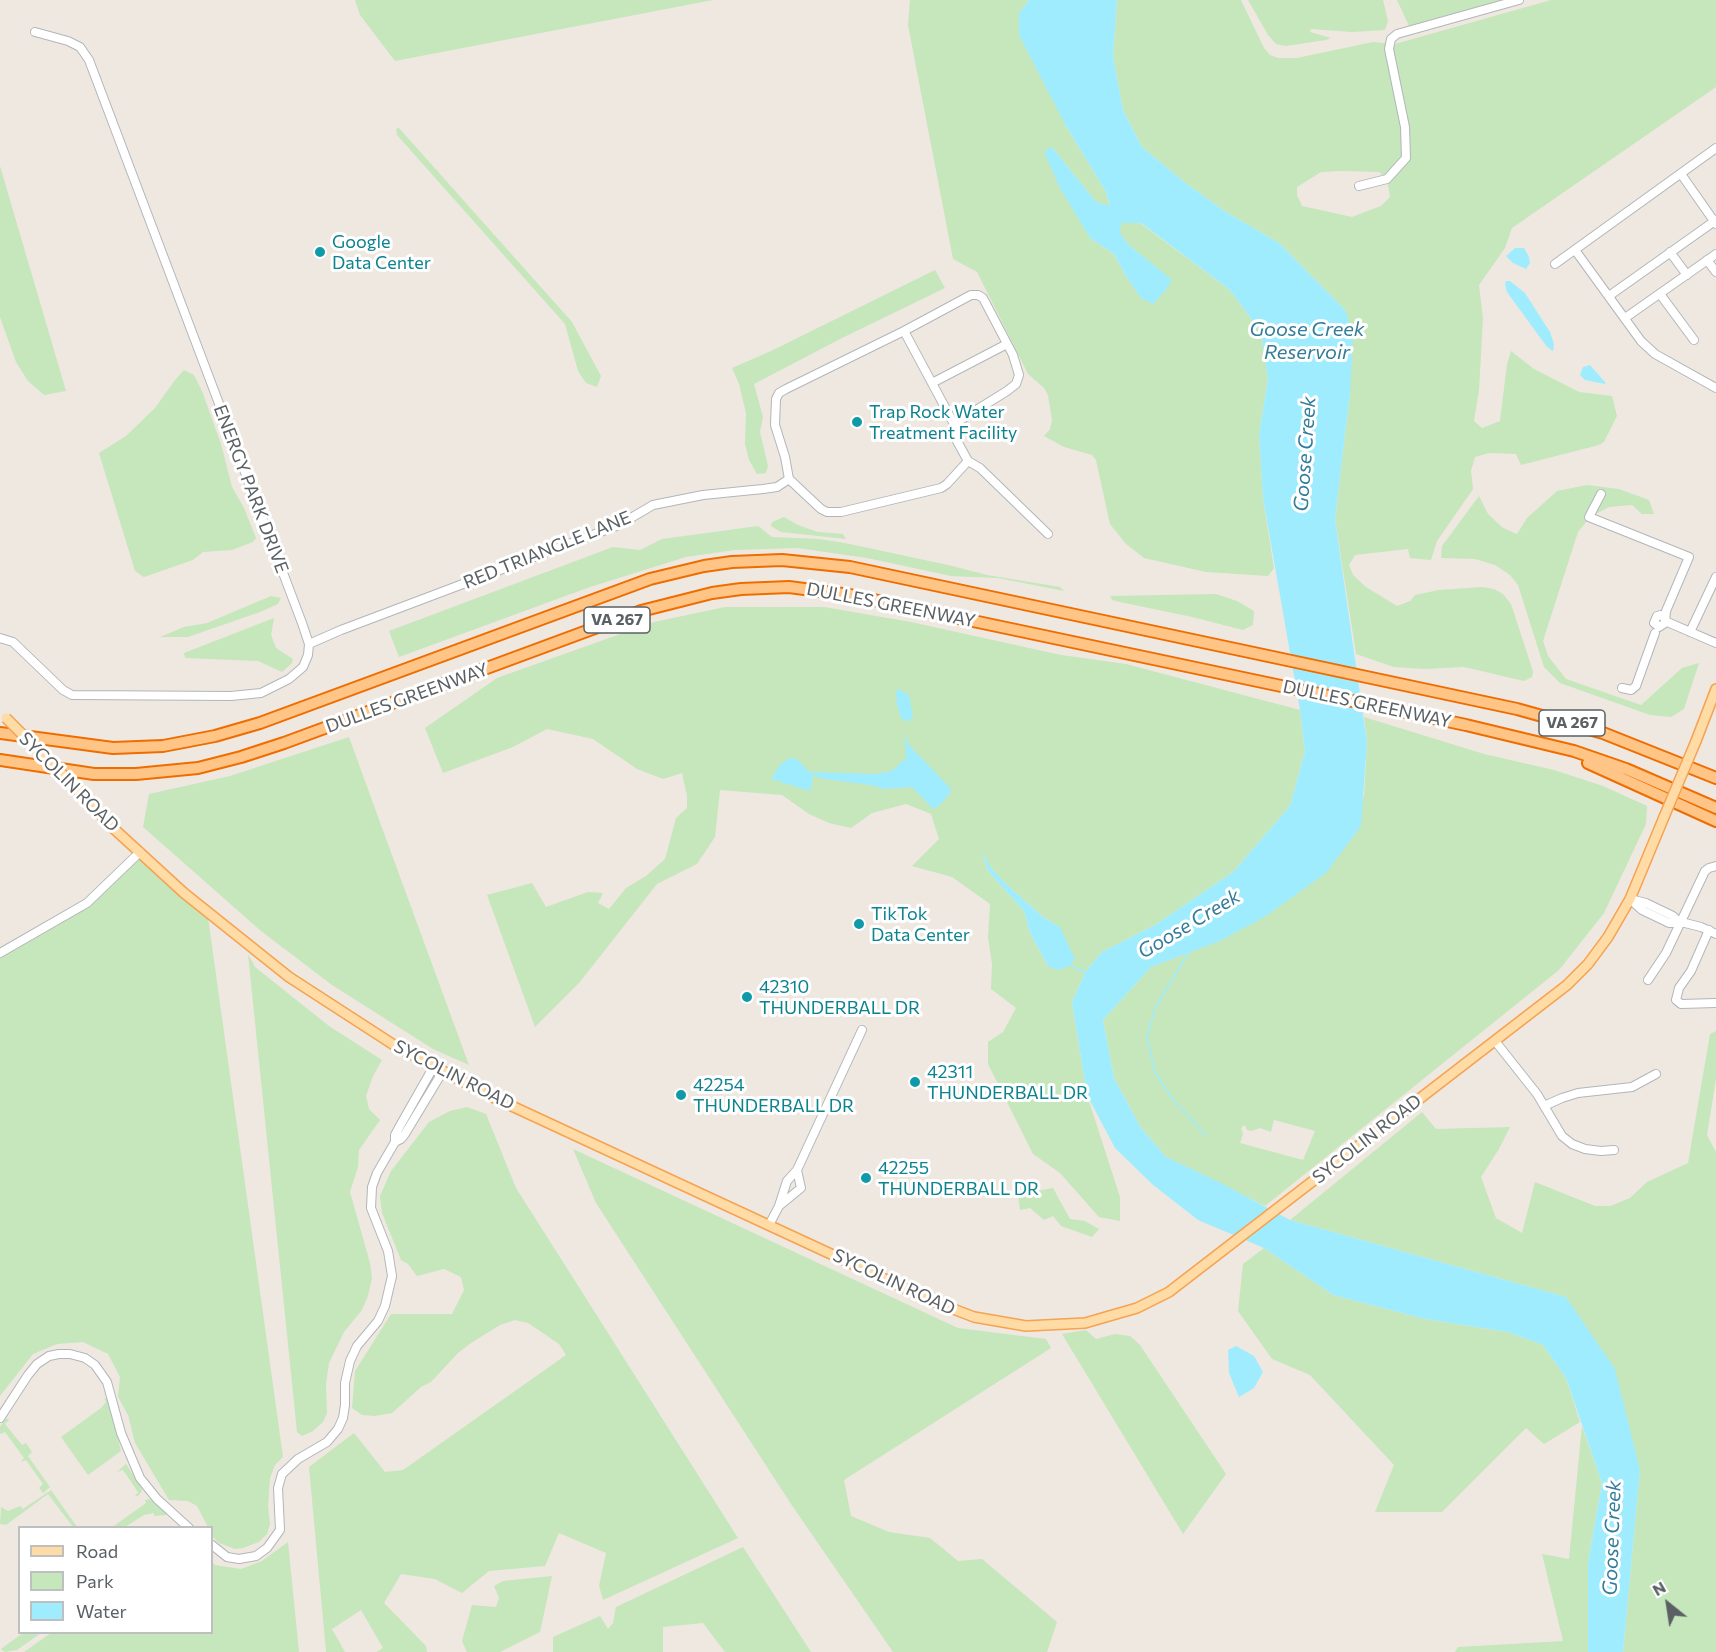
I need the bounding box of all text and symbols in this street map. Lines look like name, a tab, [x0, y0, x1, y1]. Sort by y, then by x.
place label: Google Data Center	[332, 231, 431, 274]
marker: Google Data Center	[313, 245, 327, 259]
water label: Goose Creek Reservoir	[1249, 317, 1365, 364]
water label: Goose Creek	[1289, 396, 1321, 512]
place label: Trap Rock Water Treatment Facility	[869, 401, 1017, 444]
street label: ENERGY PARK DRIVE	[209, 402, 293, 576]
marker: Trap Rock Water Treatment Facility	[850, 415, 864, 429]
street label: RED TRIANGLE LANE	[460, 507, 634, 593]
street label: DULLES GREENWAY	[805, 578, 977, 632]
road number: VA 267	[584, 607, 650, 633]
street label: DULLES GREENWAY	[323, 659, 491, 737]
street label: DULLES GREENWAY	[1281, 676, 1453, 732]
road number: VA 267	[1539, 710, 1605, 736]
street label: SYCOLIN ROAD	[15, 728, 123, 836]
water label: Goose Creek	[1133, 884, 1245, 964]
place label: TikTok Data Center	[871, 903, 970, 946]
marker: TikTok Data Center	[852, 917, 866, 931]
place label: 42310 THUNDERBALL DR	[759, 976, 920, 1018]
marker: 42310 THUNDERBALL DR	[740, 990, 754, 1004]
street label: SYCOLIN ROAD	[390, 1035, 518, 1115]
place label: 42311 THUNDERBALL DR	[927, 1061, 1088, 1104]
place label: 42254 THUNDERBALL DR	[693, 1074, 854, 1116]
marker: 42311 THUNDERBALL DR	[908, 1075, 922, 1089]
marker: 42254 THUNDERBALL DR	[674, 1088, 688, 1102]
street label: SYCOLIN ROAD	[1308, 1090, 1426, 1188]
place label: 42255 THUNDERBALL DR	[878, 1157, 1039, 1200]
marker: 42255 THUNDERBALL DR	[859, 1171, 873, 1185]
street label: SYCOLIN ROAD	[830, 1244, 958, 1320]
water label: Goose Creek	[1598, 1480, 1626, 1596]
legend	[18, 1526, 213, 1634]
text: Road	[76, 1540, 118, 1562]
text: Park	[76, 1570, 114, 1592]
north arrow	[1638, 1574, 1698, 1634]
text: N	[1649, 1577, 1669, 1599]
text: Water	[76, 1600, 127, 1622]

